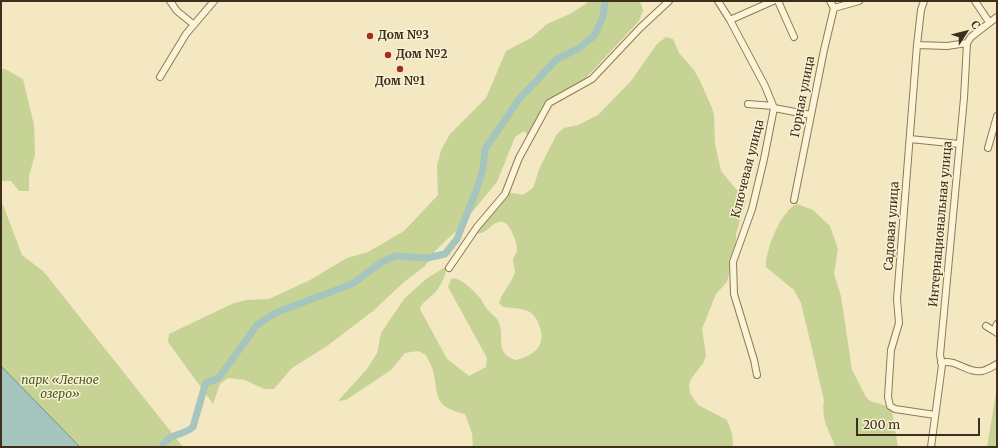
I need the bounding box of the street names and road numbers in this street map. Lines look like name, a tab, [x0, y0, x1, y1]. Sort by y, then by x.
street label: Горная улица	[788, 55, 818, 139]
street label: Ключевая улица	[729, 118, 767, 220]
street label: Интернациональная улица	[927, 140, 955, 308]
street label: Садовая улица	[882, 181, 902, 271]

